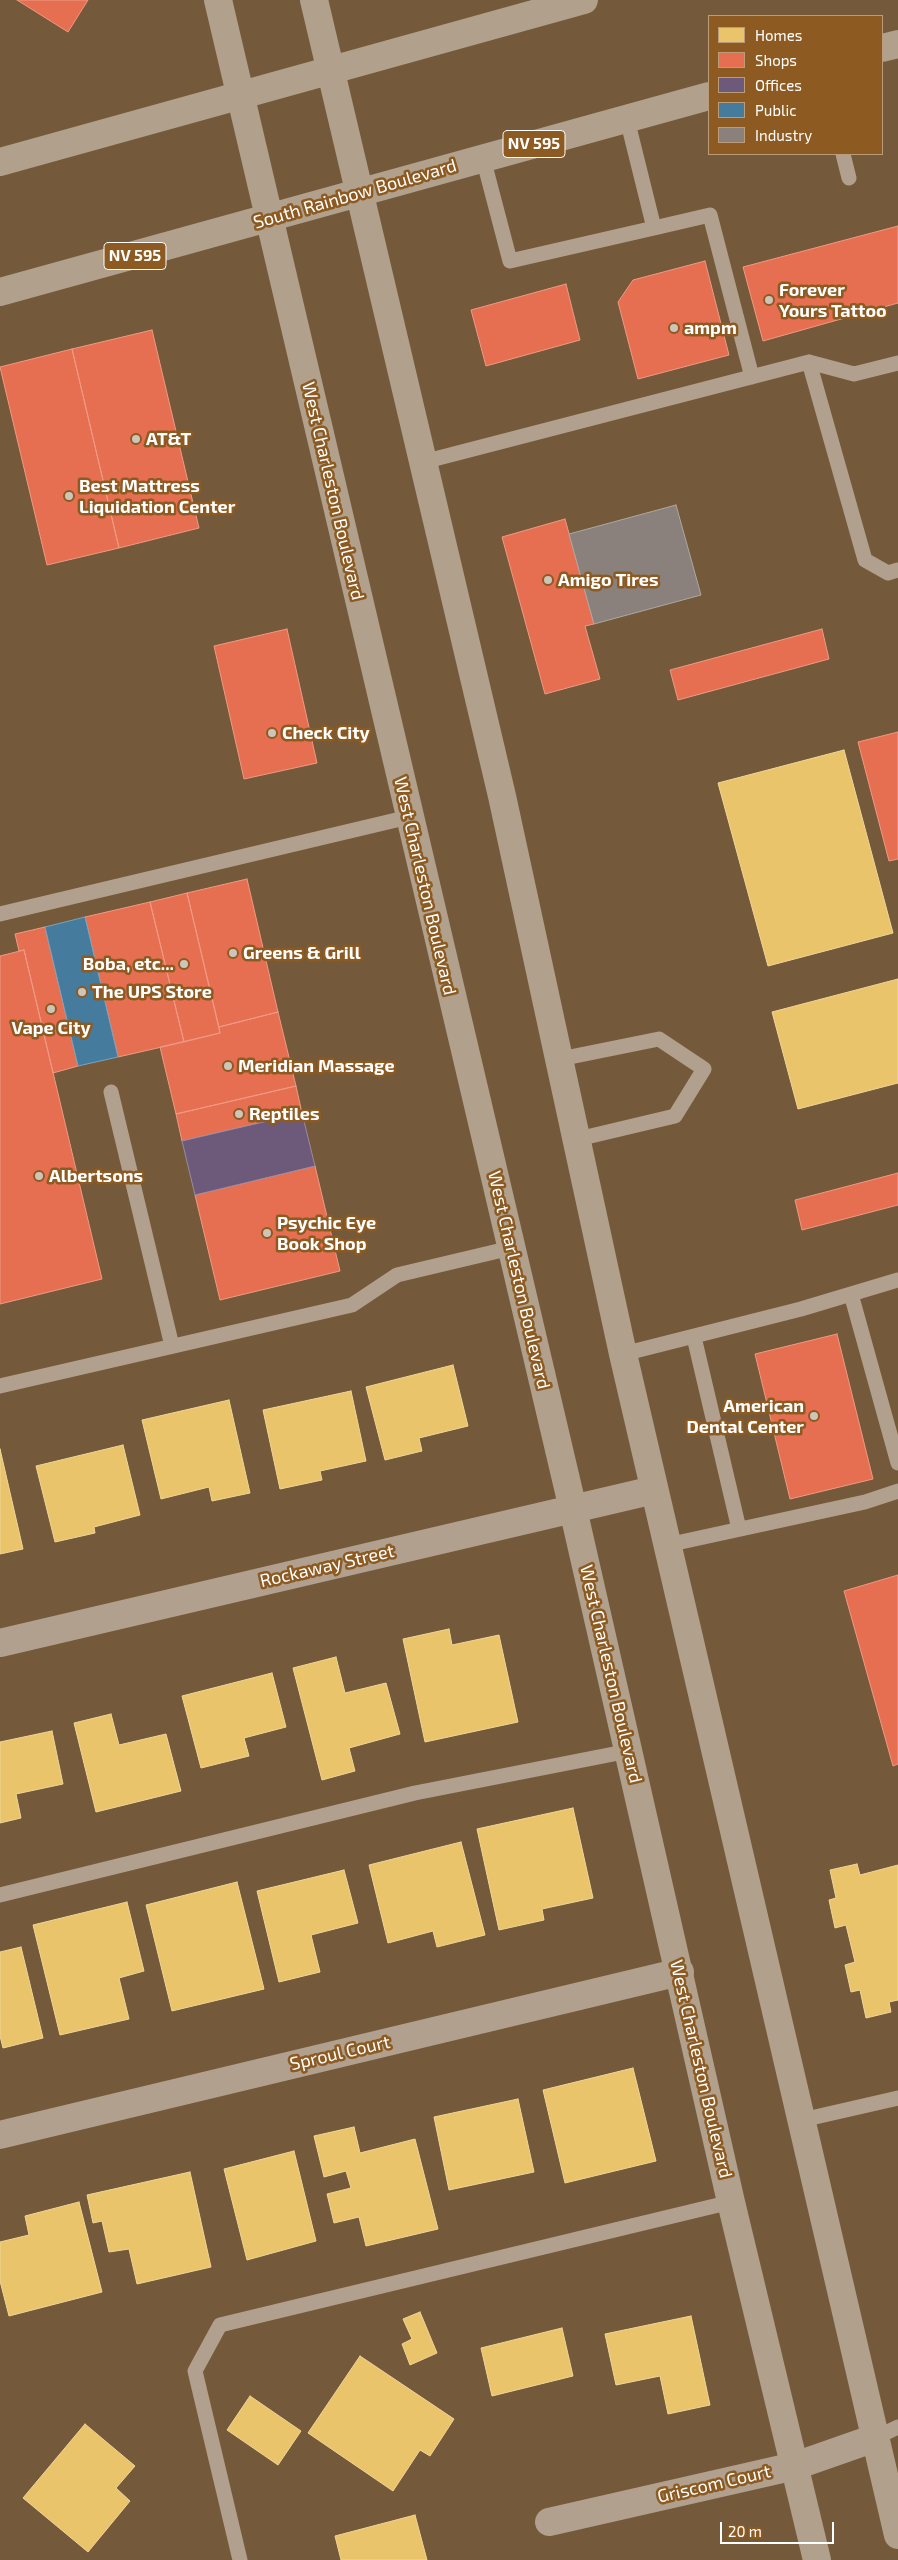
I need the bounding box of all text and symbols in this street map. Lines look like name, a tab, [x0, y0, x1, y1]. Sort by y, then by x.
legend	[708, 15, 883, 155]
text: Homes	[755, 26, 802, 44]
text: Shops	[755, 51, 797, 69]
text: Offices	[755, 76, 802, 94]
text: Public	[755, 101, 796, 119]
text: Industry	[755, 126, 812, 144]
road number: NV 595	[503, 130, 565, 158]
street label: South Rainbow Boulevard	[251, 155, 459, 233]
road number: NV 595	[104, 242, 166, 270]
place label: Forever Yours Tattoo	[779, 279, 887, 322]
marker: Forever Yours Tattoo	[763, 294, 775, 306]
place label: ampm	[684, 317, 737, 339]
marker: ampm	[668, 322, 680, 334]
street label: West Charleston Boulevard	[297, 380, 369, 602]
place label: AT&T	[146, 428, 191, 450]
marker: AT&T	[130, 433, 142, 445]
place label: Best Mattress Liquidation Center	[79, 475, 235, 518]
marker: Best Mattress Liquidation Center	[63, 490, 75, 502]
place label: Amigo Tires	[558, 569, 658, 591]
marker: Amigo Tires	[542, 574, 554, 586]
place label: Check City	[282, 722, 370, 744]
marker: Check City	[266, 727, 278, 739]
street label: West Charleston Boulevard	[389, 775, 461, 997]
place label: Greens & Grill	[243, 942, 361, 964]
marker: Greens & Grill	[227, 947, 239, 959]
place label: Boba, etc...	[83, 953, 174, 975]
marker: Boba, etc...	[178, 958, 190, 970]
place label: The UPS Store	[92, 981, 212, 1003]
marker: The UPS Store	[76, 986, 88, 998]
marker: Vape City	[45, 1003, 57, 1015]
place label: Vape City	[11, 1017, 91, 1039]
place label: Meridian Massage	[238, 1055, 395, 1077]
marker: Meridian Massage	[222, 1060, 234, 1072]
place label: Reptiles	[249, 1103, 319, 1125]
marker: Reptiles	[233, 1108, 245, 1120]
place label: Albertsons	[49, 1165, 143, 1187]
street label: West Charleston Boulevard	[483, 1169, 555, 1391]
marker: Albertsons	[33, 1170, 45, 1182]
place label: Psychic Eye Book Shop	[277, 1212, 376, 1254]
marker: Psychic Eye Book Shop	[261, 1227, 273, 1239]
place label: American Dental Center	[687, 1395, 804, 1438]
marker: American Dental Center	[808, 1410, 820, 1422]
street label: Rockaway Street	[258, 1540, 396, 1592]
street label: West Charleston Boulevard	[575, 1563, 647, 1785]
street label: West Charleston Boulevard	[665, 1958, 737, 2180]
street label: Sproul Court	[288, 2031, 392, 2075]
street label: Griscom Court	[655, 2460, 773, 2508]
scale bar	[723, 2512, 837, 2544]
text: 20 m	[728, 2522, 762, 2540]

